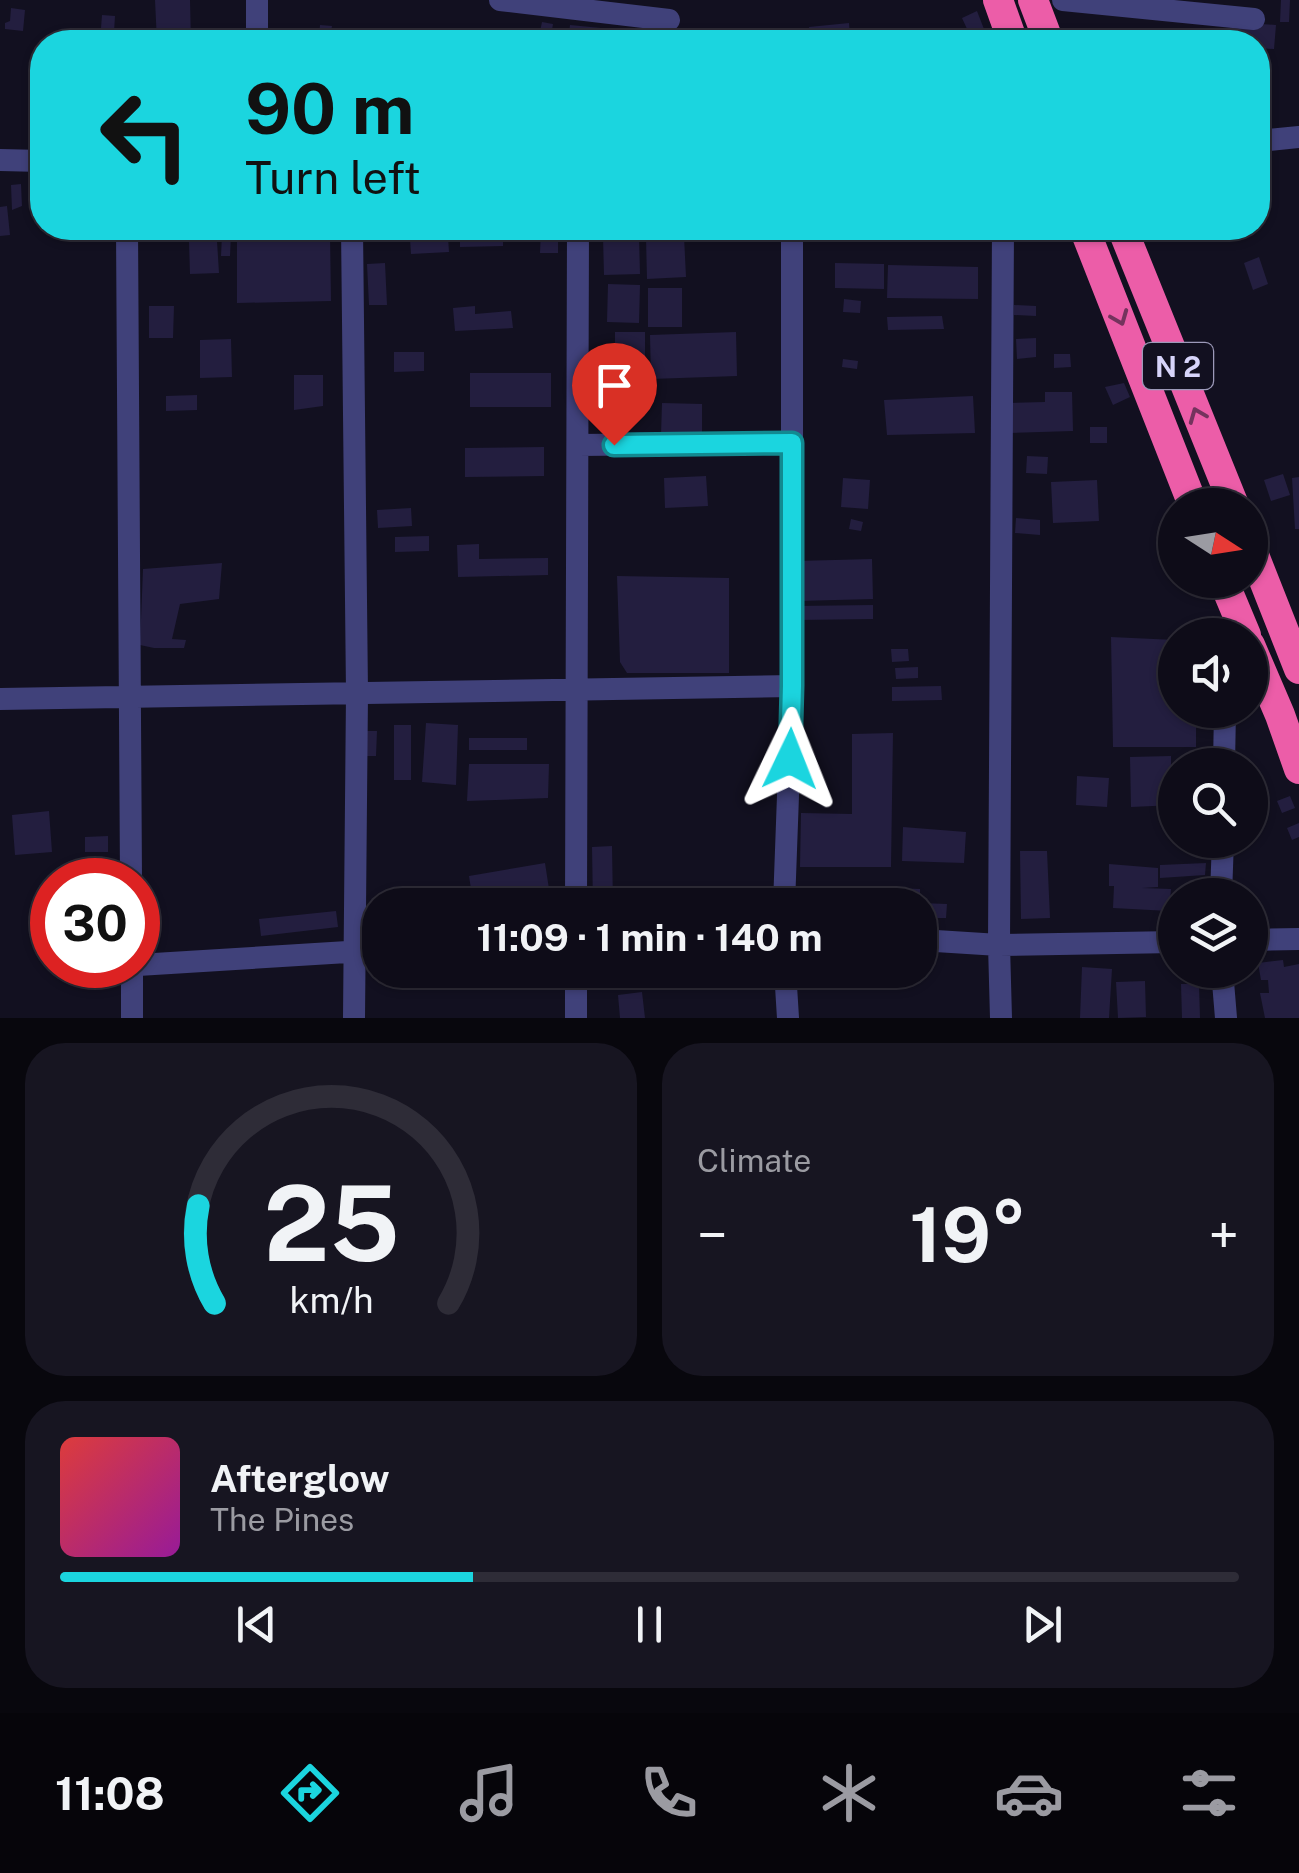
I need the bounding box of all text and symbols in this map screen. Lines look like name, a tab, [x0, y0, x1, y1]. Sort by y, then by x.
text: 90 m	[245, 67, 415, 150]
icon: left	[80, 70, 210, 200]
text: Turn left	[245, 151, 421, 204]
one-way arrow	[1108, 308, 1128, 326]
pin	[572, 343, 657, 446]
road number: N 2	[1143, 343, 1213, 389]
icon: arrive	[587, 358, 642, 413]
one-way arrow	[1189, 407, 1209, 424]
north arrow	[1158, 488, 1268, 598]
map controls	[1158, 488, 1268, 988]
button: sound	[1158, 618, 1268, 728]
position arrow	[738, 707, 842, 811]
button: search	[1158, 748, 1268, 858]
speed limit sign: 30	[30, 858, 160, 988]
button: layers	[1158, 878, 1268, 988]
text: 11:09 · 1 min · 140 m	[477, 915, 822, 960]
text: Climate	[697, 1142, 811, 1179]
text: 25	[263, 1162, 399, 1284]
text: 19°	[909, 1191, 1027, 1279]
text: −	[697, 1203, 728, 1267]
text: +	[1208, 1203, 1239, 1267]
text: km/h	[289, 1279, 373, 1321]
text: Afterglow	[210, 1456, 390, 1501]
text: The Pines	[210, 1501, 354, 1538]
icon: previous	[229, 1597, 284, 1652]
icon: pause	[622, 1597, 677, 1652]
icon: next	[1015, 1597, 1070, 1652]
icon: directions	[275, 1758, 345, 1828]
icon: music	[454, 1758, 524, 1828]
icon: phone	[634, 1758, 704, 1828]
icon: climate	[814, 1758, 884, 1828]
icon: car	[994, 1758, 1064, 1828]
icon: filters	[1174, 1758, 1244, 1828]
text: 11:08	[55, 1767, 165, 1820]

